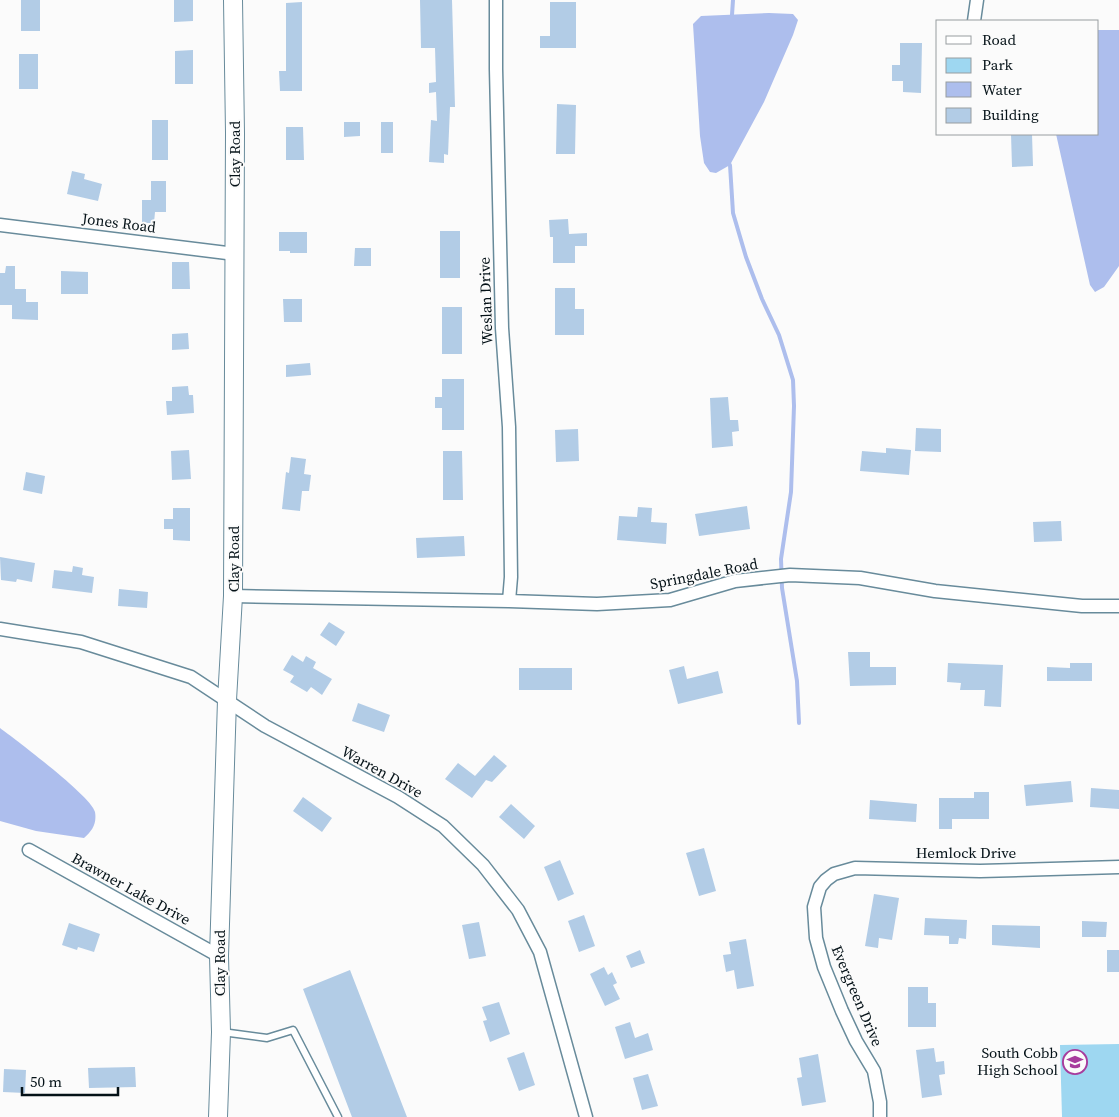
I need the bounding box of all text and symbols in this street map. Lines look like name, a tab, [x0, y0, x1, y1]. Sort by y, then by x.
legend	[936, 20, 1099, 135]
text: Road	[982, 29, 1016, 50]
text: Park	[982, 54, 1014, 75]
text: Water	[982, 79, 1023, 100]
text: Building	[982, 104, 1039, 125]
street label: Clay Road	[224, 120, 245, 187]
street label: Jones Road	[80, 207, 158, 238]
street label: Weslan Drive	[473, 256, 498, 345]
street label: Clay Road	[223, 525, 244, 592]
street label: Springdale Road	[648, 553, 760, 594]
street label: Warren Drive	[338, 741, 427, 803]
street label: Hemlock Drive	[916, 842, 1017, 863]
street label: Brawner Lake Drive	[68, 847, 195, 930]
street label: Clay Road	[209, 929, 230, 996]
street label: Evergreen Drive	[827, 942, 888, 1050]
place label: South Cobb High School	[977, 1042, 1059, 1080]
school or university icon: South Cobb High School	[1062, 1049, 1088, 1075]
scale bar	[22, 1064, 119, 1096]
text: 50 m	[30, 1071, 62, 1092]

